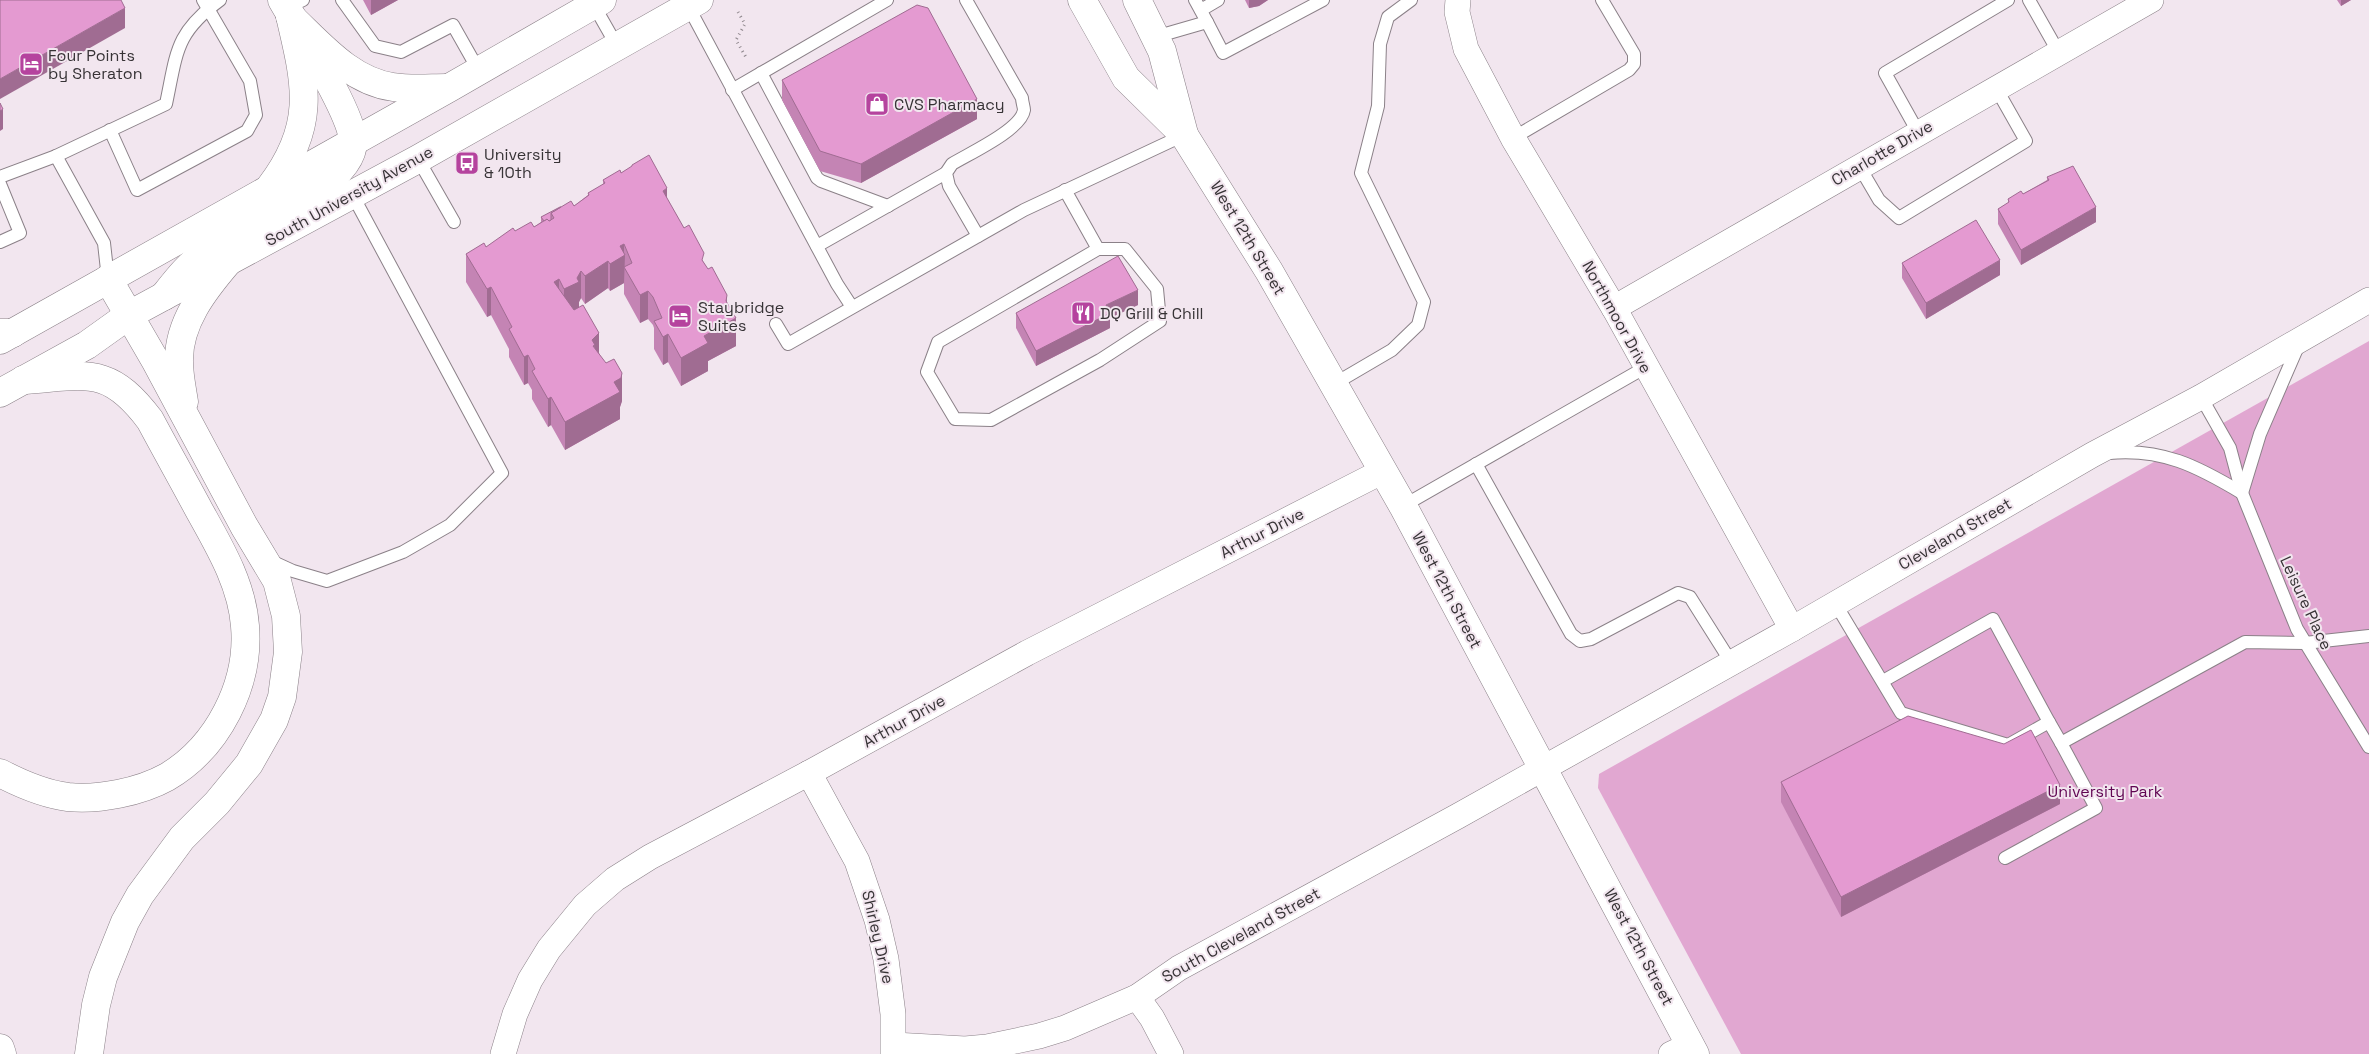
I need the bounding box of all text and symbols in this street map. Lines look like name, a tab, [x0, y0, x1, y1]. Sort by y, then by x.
place label: Four Points by Sheraton	[48, 45, 143, 84]
hotel icon: Four Points by Sheraton	[18, 51, 44, 77]
shop icon: CVS Pharmacy	[864, 91, 890, 117]
place label: CVS Pharmacy	[894, 94, 1005, 115]
street label: Charlotte Drive	[1828, 116, 1936, 190]
street label: South University Avenue	[261, 141, 437, 251]
place label: University & 10th	[484, 144, 562, 183]
bus stop icon: University & 10th	[454, 150, 480, 176]
street label: West 12th Street	[1206, 177, 1290, 299]
street label: Northmoor Drive	[1577, 257, 1657, 377]
place label: Staybridge Suites	[698, 297, 784, 336]
restaurant icon: DQ Grill & Chill	[1070, 300, 1096, 326]
hotel icon: Staybridge Suites	[667, 303, 693, 329]
place label: DQ Grill & Chill	[1100, 303, 1204, 324]
street label: Cleveland Street	[1895, 493, 2015, 575]
street label: Arthur Drive	[1217, 503, 1307, 563]
street label: West 12th Street	[1407, 528, 1487, 652]
street label: Leisure Place	[2275, 553, 2337, 653]
street label: Arthur Drive	[859, 690, 949, 752]
park label: University Park	[2048, 781, 2163, 802]
street label: South Cleveland Street	[1158, 883, 1324, 987]
street label: West 12th Street	[1599, 885, 1679, 1009]
street label: Shirley Drive	[857, 888, 899, 986]

